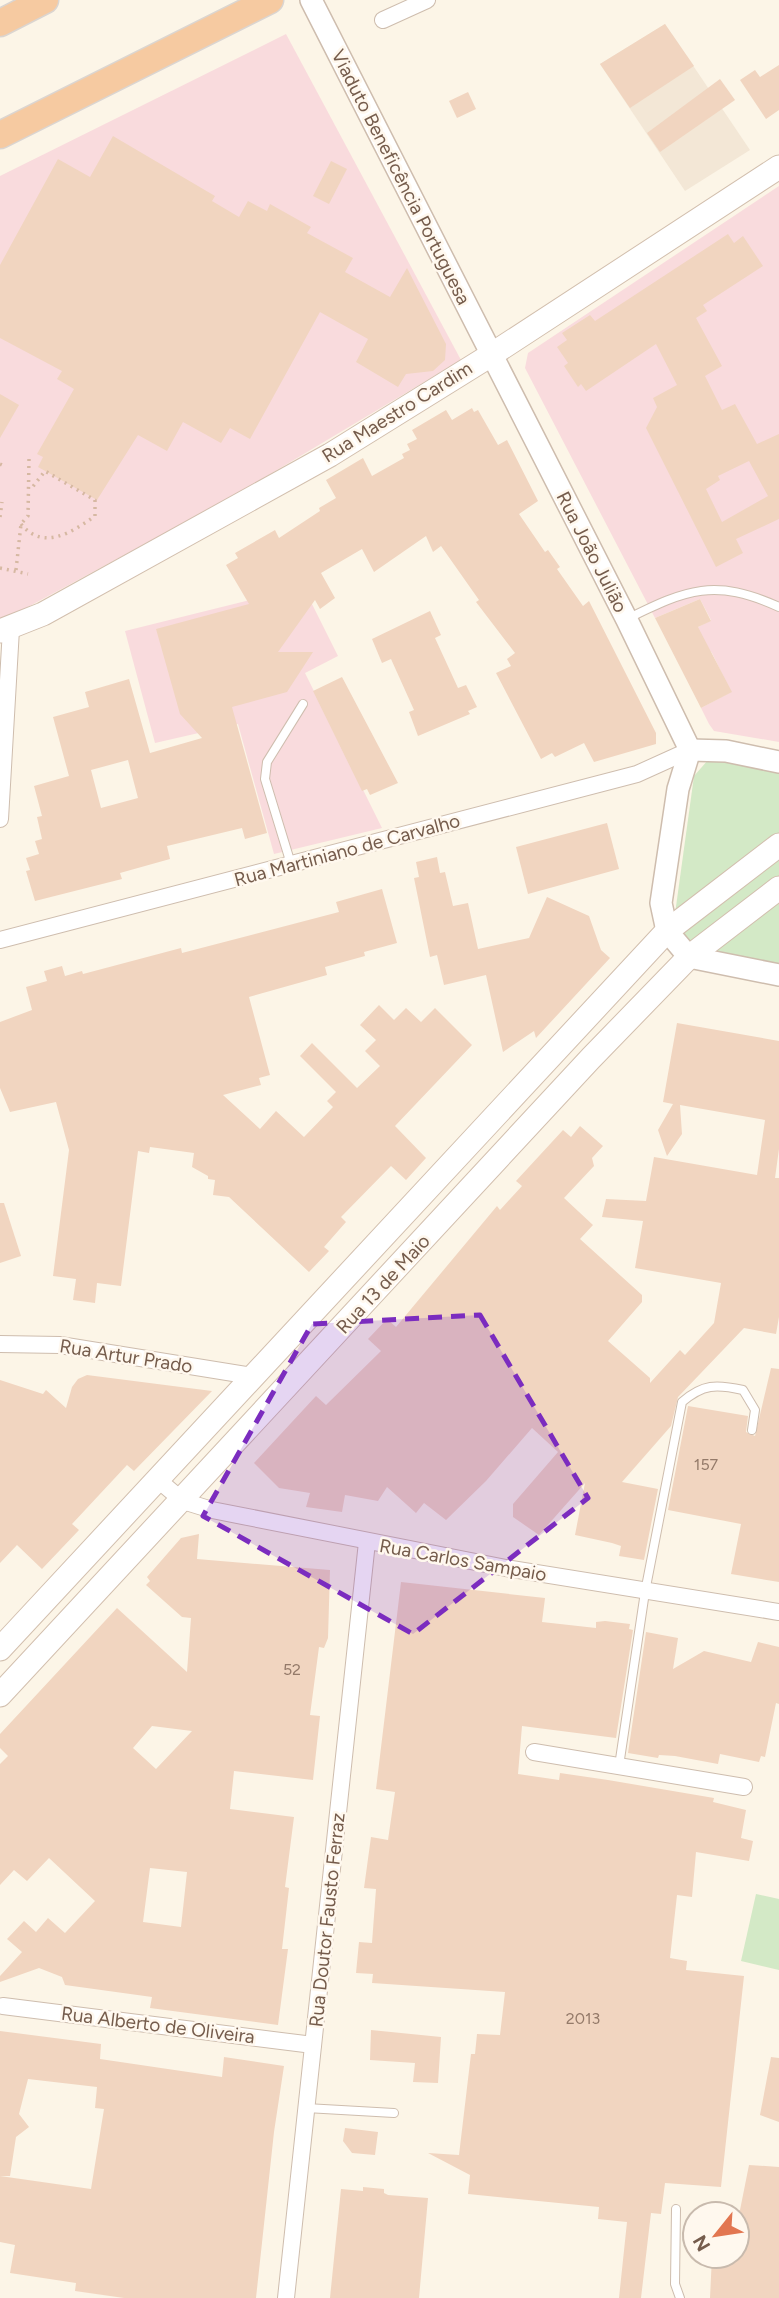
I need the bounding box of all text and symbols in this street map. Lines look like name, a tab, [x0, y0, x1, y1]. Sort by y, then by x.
street label: Viaduto Beneficência Portuguesa	[326, 46, 476, 308]
street label: Rua Maestro Cardim	[318, 356, 476, 468]
street label: Rua João Julião	[552, 488, 632, 616]
street label: Rua Martiniano de Carvalho	[232, 809, 462, 891]
street label: Rua 13 de Maio	[331, 1230, 435, 1338]
street label: Rua Artur Prado	[58, 1334, 194, 1378]
house number: 157	[694, 1455, 719, 1474]
street label: Rua Carlos Sampaio	[378, 1534, 548, 1586]
house number: 52	[283, 1660, 301, 1679]
street label: Rua Doutor Fausto Ferraz	[304, 1812, 350, 2028]
street label: Rua Alberto de Oliveira	[60, 2002, 256, 2048]
house number: 2013	[566, 2009, 600, 2028]
north arrow	[681, 2200, 751, 2270]
text: N	[688, 2231, 715, 2255]

